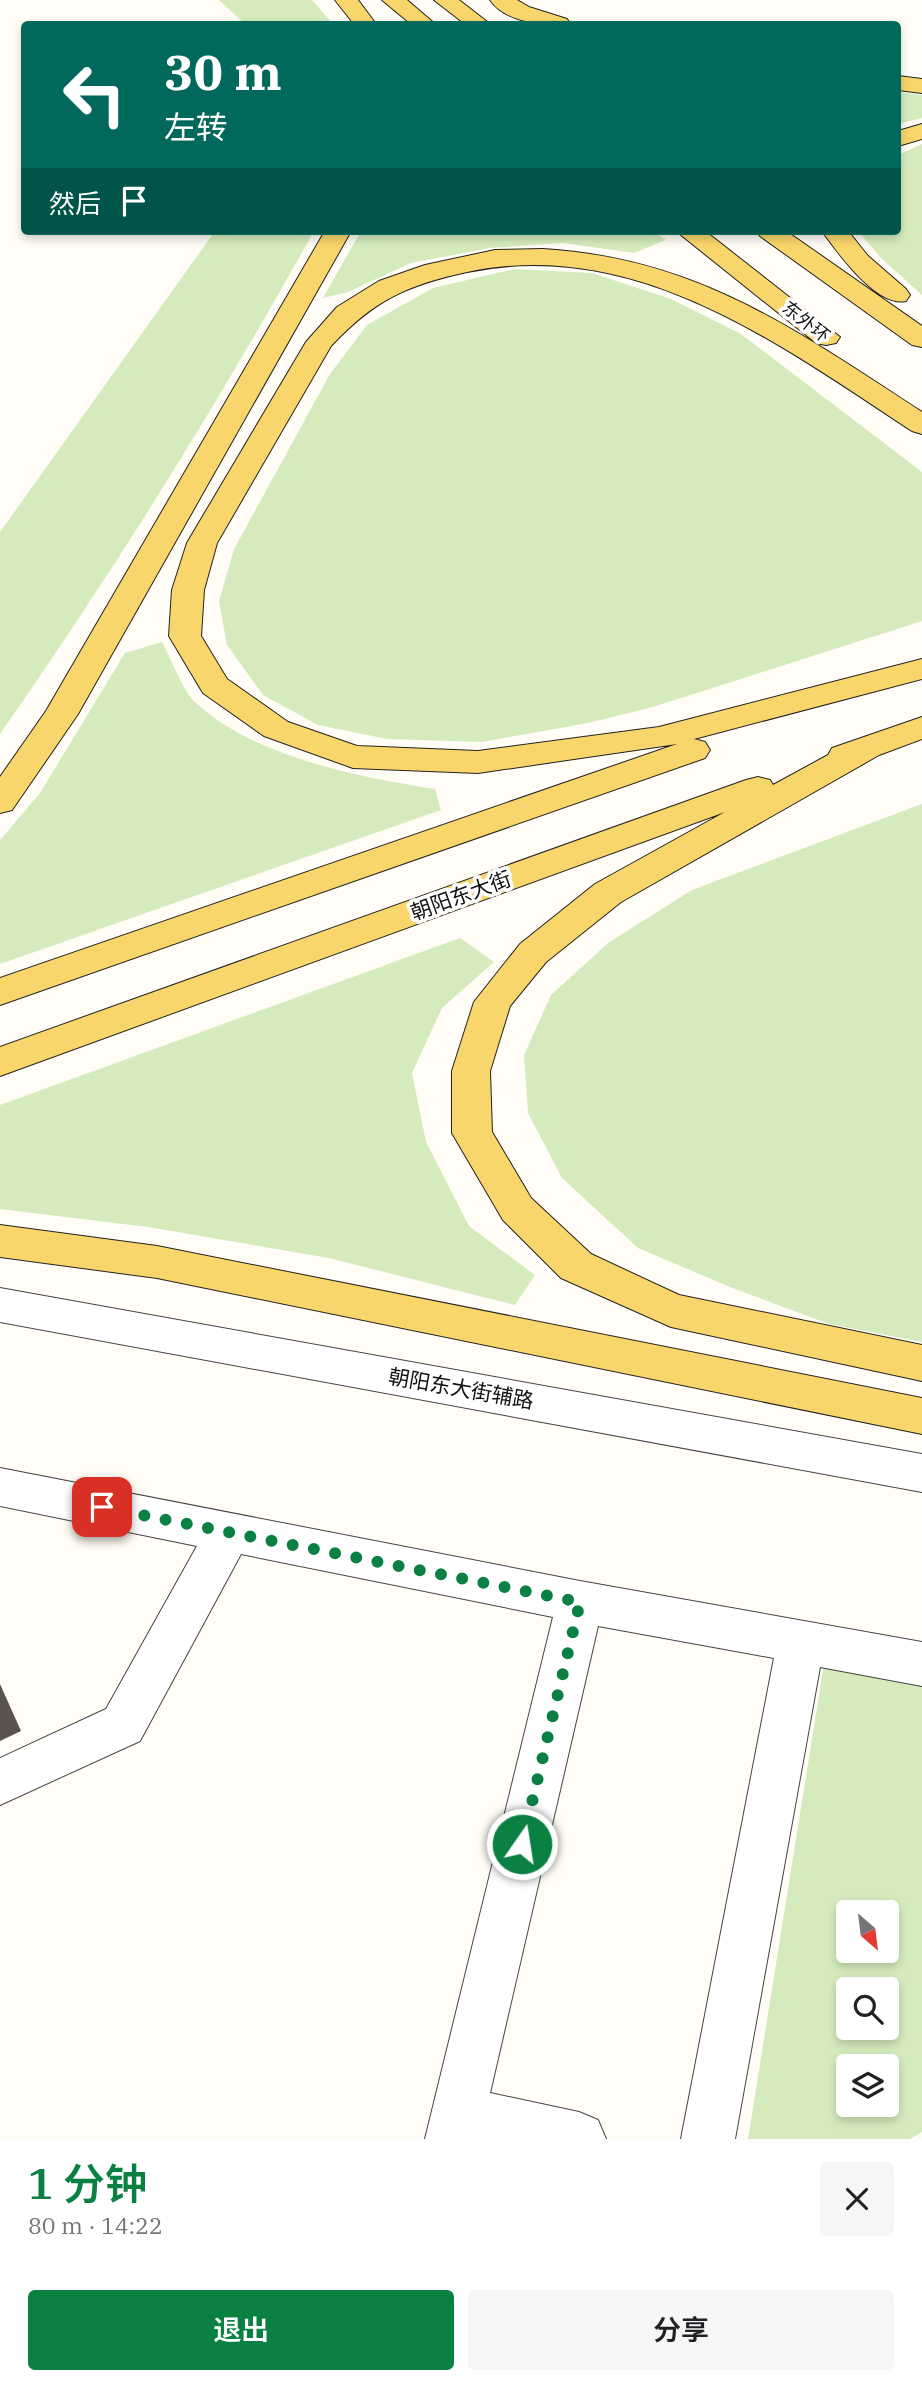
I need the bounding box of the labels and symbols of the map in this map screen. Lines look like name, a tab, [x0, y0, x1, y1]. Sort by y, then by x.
street label: 东外环	[778, 296, 835, 347]
street label: 朝阳东大街	[407, 864, 515, 926]
street label: 朝阳东大街辅路	[386, 1361, 536, 1415]
pin	[72, 1477, 132, 1537]
position arrow	[485, 1807, 559, 1881]
north arrow	[836, 1900, 900, 1964]

